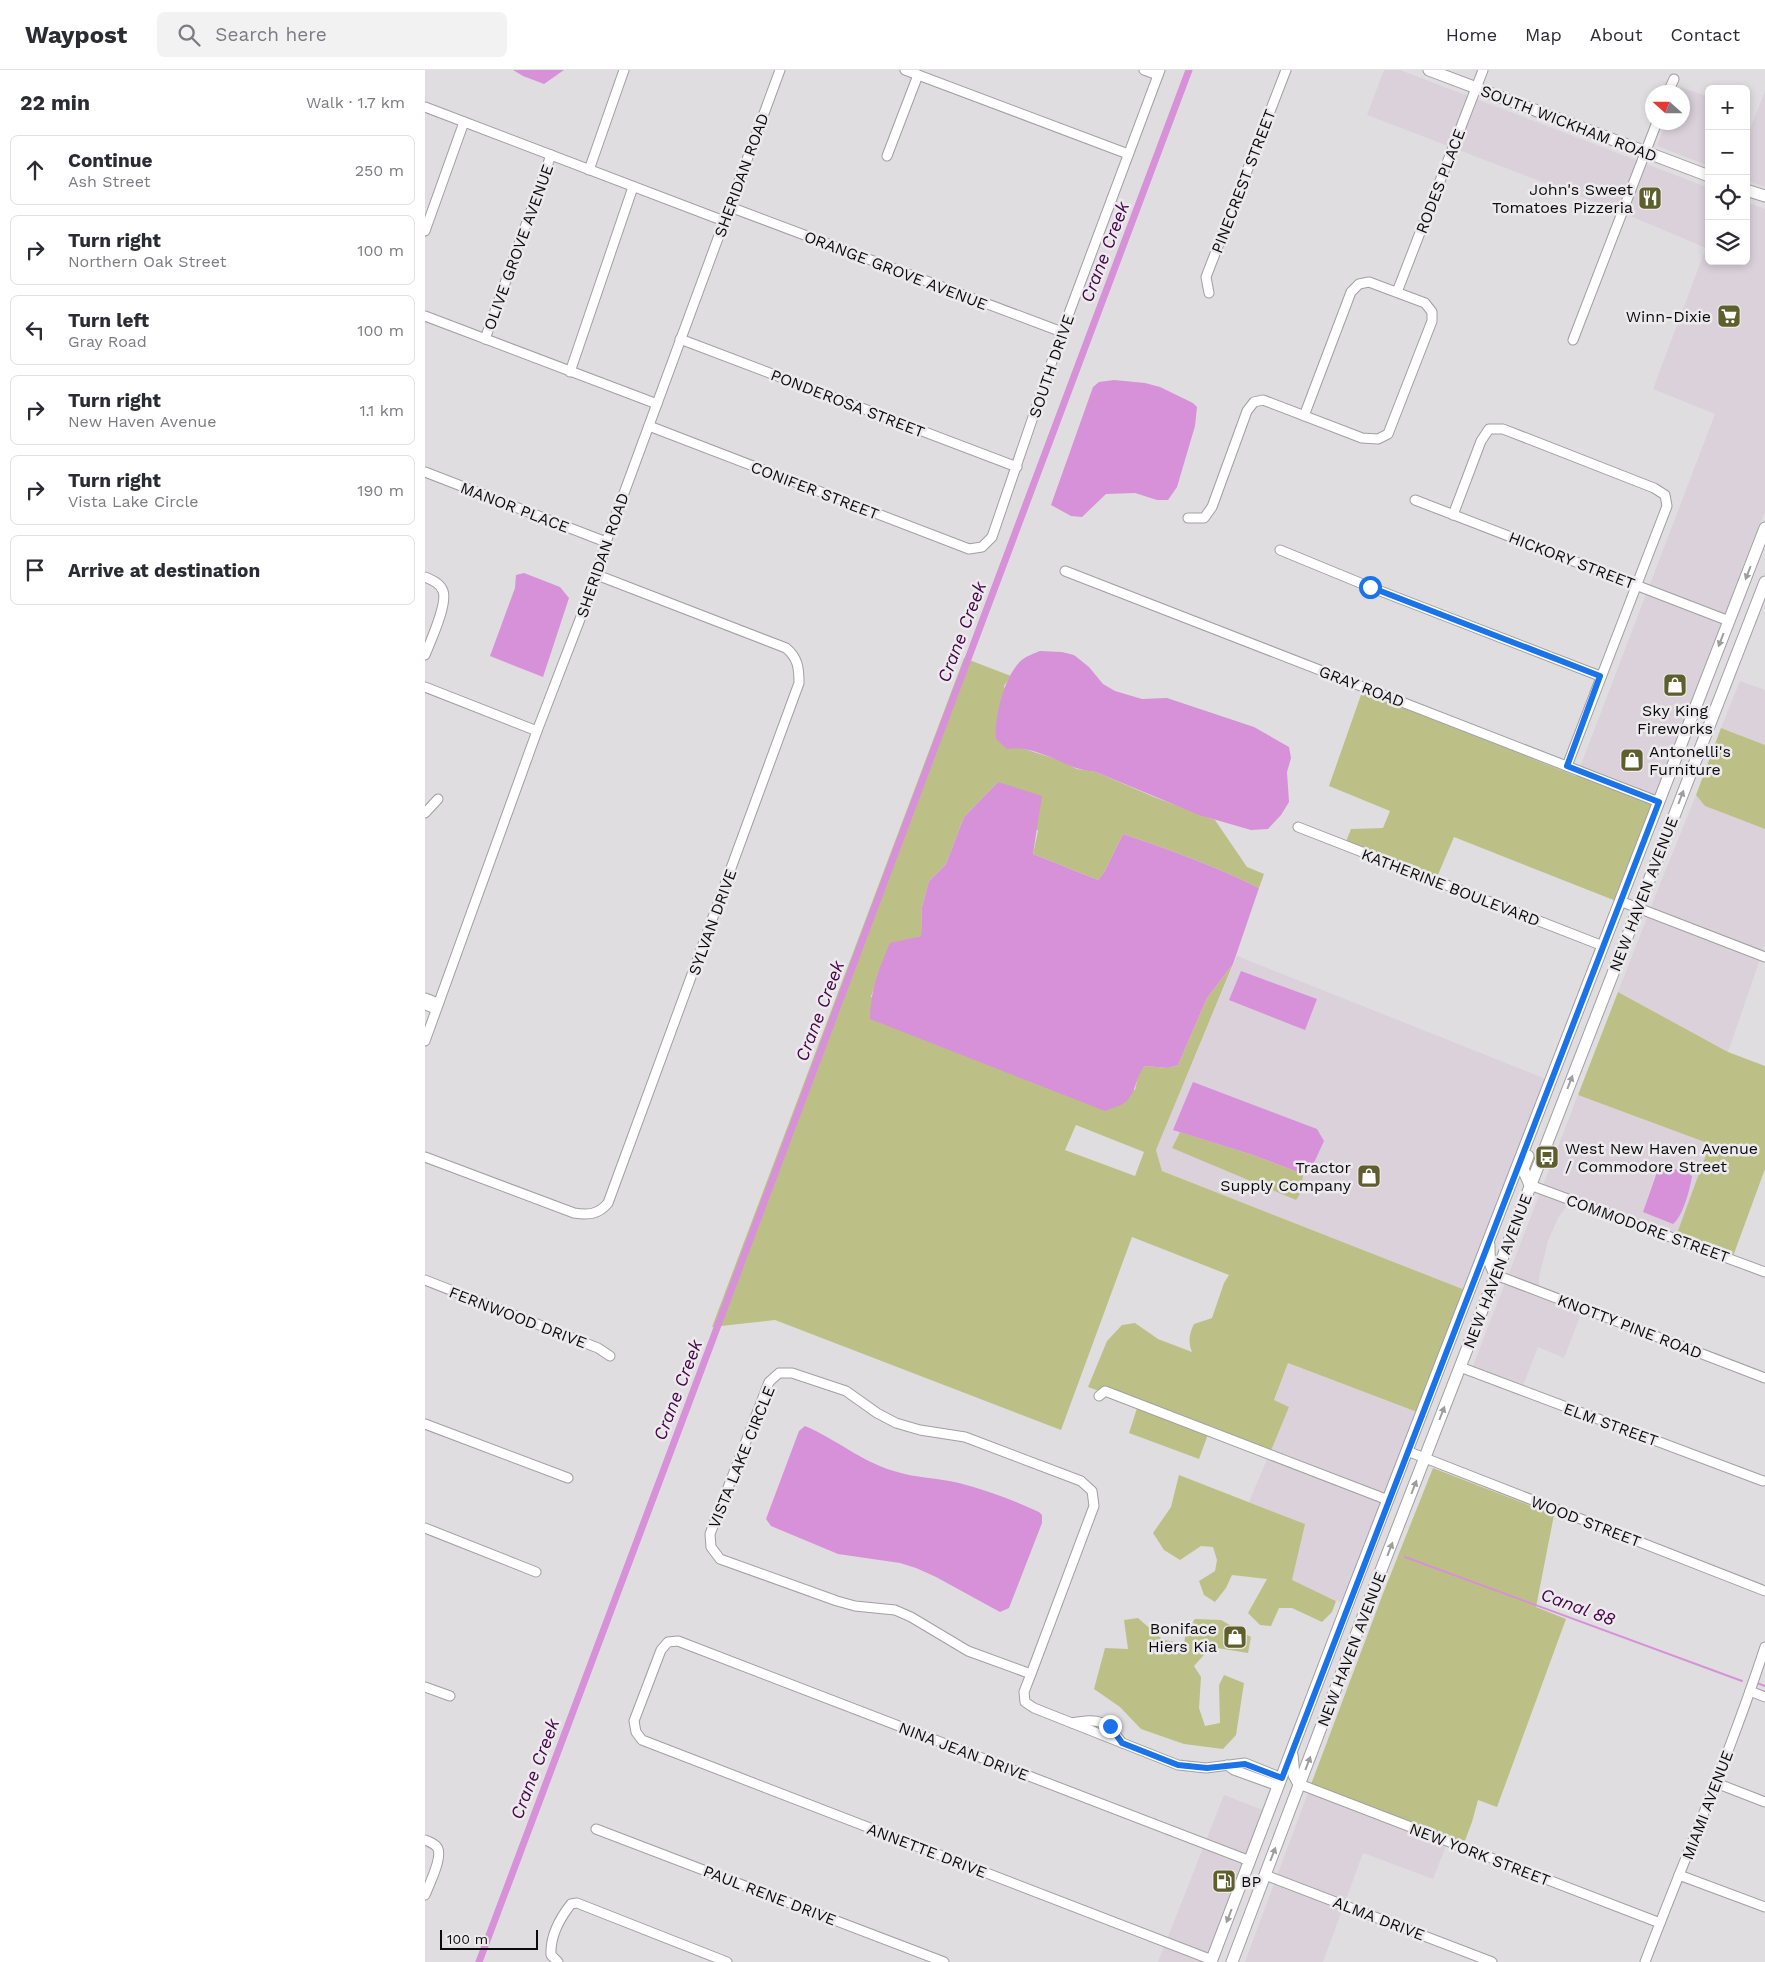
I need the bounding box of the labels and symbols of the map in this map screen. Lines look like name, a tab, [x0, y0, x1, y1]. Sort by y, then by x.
street label: SOUTH WICKHAM ROAD	[1478, 81, 1660, 166]
north arrow	[1645, 85, 1690, 130]
street label: PINECREST STREET	[1207, 106, 1280, 256]
street label: SHERIDAN ROAD	[710, 110, 773, 240]
street label: RODES PLACE	[1412, 126, 1469, 236]
street label: OLIVE GROVE AVENUE	[480, 162, 557, 333]
place label: John's Sweet Tomatoes Pizzeria	[1492, 180, 1633, 217]
restaurant icon: John's Sweet Tomatoes Pizzeria	[1637, 185, 1663, 211]
water label: Crane Creek	[1076, 197, 1134, 305]
street label: ORANGE GROVE AVENUE	[801, 227, 990, 314]
supermarket icon: Winn-Dixie	[1716, 303, 1742, 329]
place label: Winn-Dixie	[1626, 307, 1711, 326]
street label: SOUTH DRIVE	[1025, 312, 1078, 420]
street label: PONDEROSA STREET	[768, 365, 928, 442]
street label: CONIFER STREET	[748, 457, 882, 524]
street label: MANOR PLACE	[458, 478, 572, 537]
street label: SHERIDAN ROAD	[572, 490, 633, 620]
street label: HICKORY STREET	[1506, 528, 1638, 593]
one-way arrow	[1744, 566, 1752, 581]
route start	[1359, 576, 1382, 599]
water label: Crane Creek	[933, 577, 991, 685]
one-way arrow	[1717, 633, 1725, 648]
street label: GRAY ROAD	[1316, 661, 1407, 711]
shop icon: Sky King Fireworks	[1662, 672, 1688, 698]
place label: Sky King Fireworks	[1637, 701, 1713, 738]
place label: Antonelli's Furniture	[1649, 742, 1731, 779]
shop icon: Antonelli's Furniture	[1619, 747, 1645, 773]
one-way arrow	[1678, 790, 1685, 805]
street label: NEW HAVEN AVENUE	[1605, 814, 1682, 974]
street label: KATHERINE BOULEVARD	[1359, 845, 1543, 930]
street label: SYLVAN DRIVE	[684, 867, 740, 978]
water label: Crane Creek	[791, 956, 849, 1064]
one-way arrow	[1567, 1075, 1575, 1089]
place label: West New Haven Avenue / Commodore Street	[1565, 1139, 1758, 1176]
bus stop icon: West New Haven Avenue / Commodore Street	[1534, 1144, 1560, 1170]
place label: Tractor Supply Company	[1220, 1158, 1352, 1195]
shop icon: Tractor Supply Company	[1356, 1163, 1382, 1189]
street label: COMMODORE STREET	[1564, 1190, 1732, 1267]
street label: NEW HAVEN AVENUE	[1459, 1191, 1536, 1351]
street label: FERNWOOD DRIVE	[446, 1282, 589, 1353]
street label: KNOTTY PINE ROAD	[1555, 1290, 1705, 1363]
water label: Crane Creek	[649, 1335, 707, 1443]
street label: VISTA LAKE CIRCLE	[704, 1383, 779, 1531]
street label: ELM STREET	[1561, 1399, 1661, 1450]
one-way arrow	[1438, 1405, 1446, 1420]
one-way arrow	[1410, 1480, 1418, 1494]
street label: WOOD STREET	[1528, 1492, 1644, 1551]
one-way arrow	[1387, 1541, 1394, 1556]
street label: NEW HAVEN AVENUE	[1313, 1569, 1390, 1729]
water label: Canal 88	[1538, 1583, 1618, 1630]
place label: Boniface Hiers Kia	[1148, 1619, 1217, 1656]
shop icon: Boniface Hiers Kia	[1222, 1624, 1248, 1650]
water label: Crane Creek	[506, 1714, 564, 1822]
route end	[1099, 1715, 1122, 1738]
street label: NINA JEAN DRIVE	[896, 1718, 1032, 1785]
street label: MIAMI AVENUE	[1678, 1748, 1737, 1863]
one-way arrow	[1305, 1755, 1312, 1770]
street label: ANNETTE DRIVE	[864, 1819, 989, 1882]
street label: NEW YORK STREET	[1407, 1819, 1553, 1890]
one-way arrow	[1269, 1846, 1277, 1861]
street label: PAUL RENE DRIVE	[701, 1861, 839, 1930]
fuel station icon: BP	[1211, 1868, 1237, 1894]
place label: BP	[1241, 1872, 1261, 1891]
street label: ALMA DRIVE	[1330, 1892, 1427, 1945]
one-way arrow	[1225, 1909, 1233, 1924]
scale bar	[440, 1927, 537, 1950]

